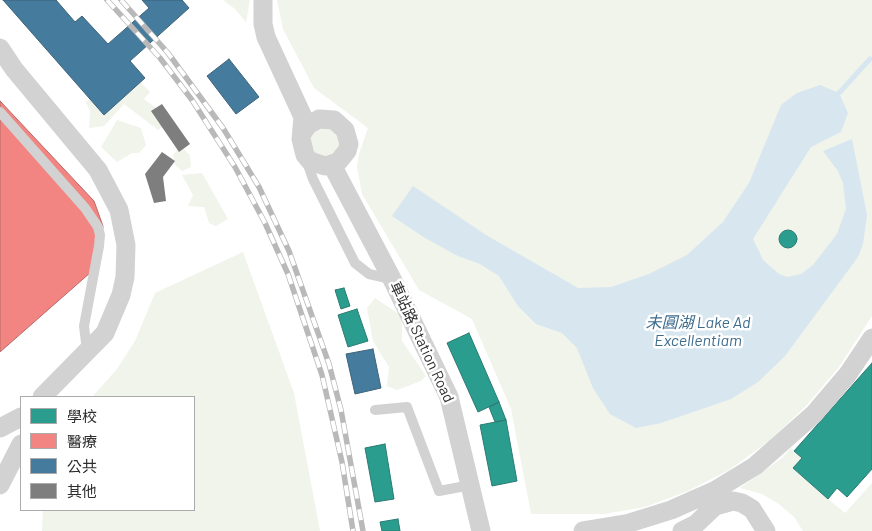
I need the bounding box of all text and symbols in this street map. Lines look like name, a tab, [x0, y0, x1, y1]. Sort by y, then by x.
street label: 車站路 Station Road	[386, 279, 458, 405]
water label: 未圓湖 Lake Ad Excellentiam	[646, 313, 750, 351]
legend	[20, 396, 195, 511]
text: 學校	[67, 407, 97, 425]
text: 醫療	[67, 432, 97, 450]
text: 公共	[67, 457, 97, 475]
text: 其他	[67, 482, 97, 500]

